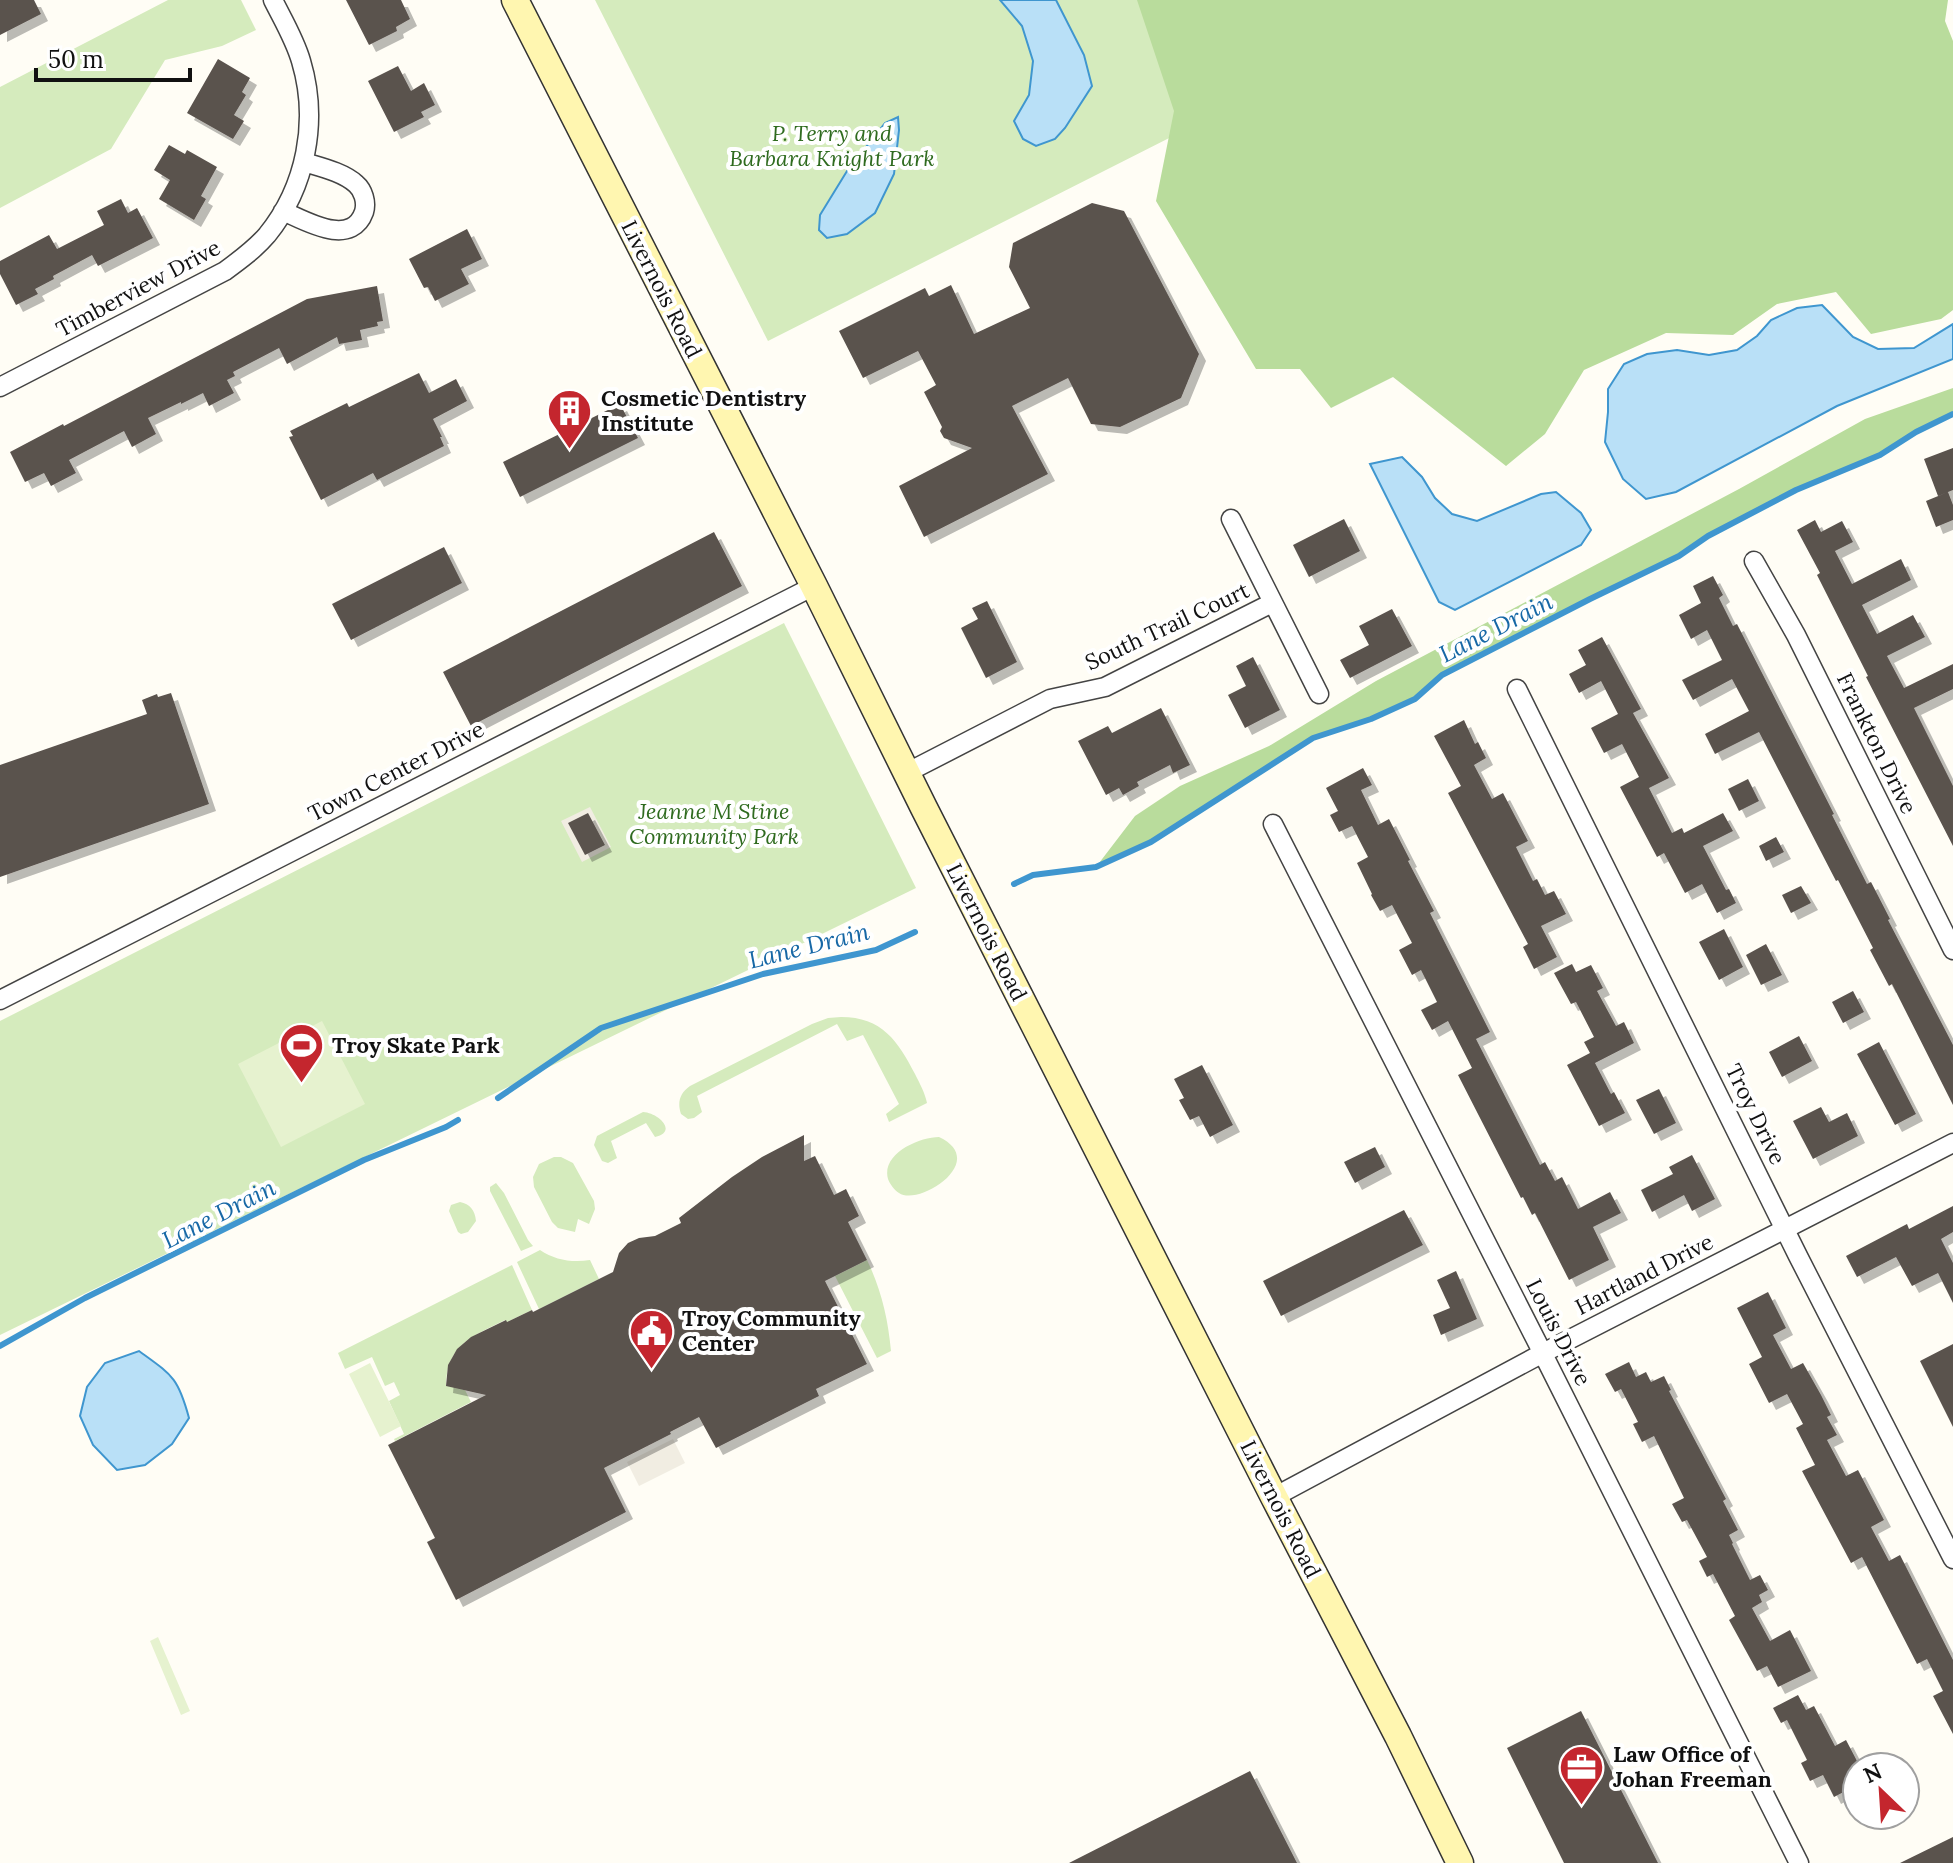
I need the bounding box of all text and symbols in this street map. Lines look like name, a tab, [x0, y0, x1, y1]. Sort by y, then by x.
scale bar	[36, 32, 190, 82]
text: 50 m	[48, 44, 104, 75]
park label: P. Terry and Barbara Knight Park	[729, 119, 935, 172]
street label: Livernois Road	[615, 215, 709, 363]
street label: Timberview Drive	[51, 233, 225, 343]
place label: Cosmetic Dentistry Institute	[601, 384, 807, 437]
building icon: Cosmetic Dentistry Institute	[546, 387, 594, 450]
street label: South Trail Court	[1080, 576, 1254, 676]
water label: Lane Drain	[1434, 586, 1558, 669]
street label: Frankton Drive	[1831, 668, 1923, 818]
street label: Town Center Drive	[303, 715, 489, 827]
park label: Jeanne M Stine Community Park	[629, 797, 799, 850]
street label: Livernois Road	[940, 858, 1034, 1006]
water label: Lane Drain	[745, 915, 873, 975]
sports icon: Troy Skate Park	[277, 1021, 325, 1084]
place label: Troy Skate Park	[332, 1031, 500, 1059]
street label: Troy Drive	[1720, 1059, 1792, 1169]
water label: Lane Drain	[157, 1172, 281, 1255]
street label: Hartland Drive	[1570, 1227, 1718, 1321]
street label: Louis Drive	[1520, 1274, 1598, 1390]
place label: Troy Community Center	[682, 1304, 862, 1357]
public building icon: Troy Community Center	[627, 1307, 675, 1370]
street label: Livernois Road	[1234, 1435, 1328, 1583]
place label: Law Office of Johan Freeman	[1613, 1740, 1772, 1793]
office icon: Law Office of Johan Freeman	[1558, 1743, 1606, 1806]
north arrow	[1841, 1751, 1921, 1831]
text: N	[1859, 1757, 1886, 1789]

